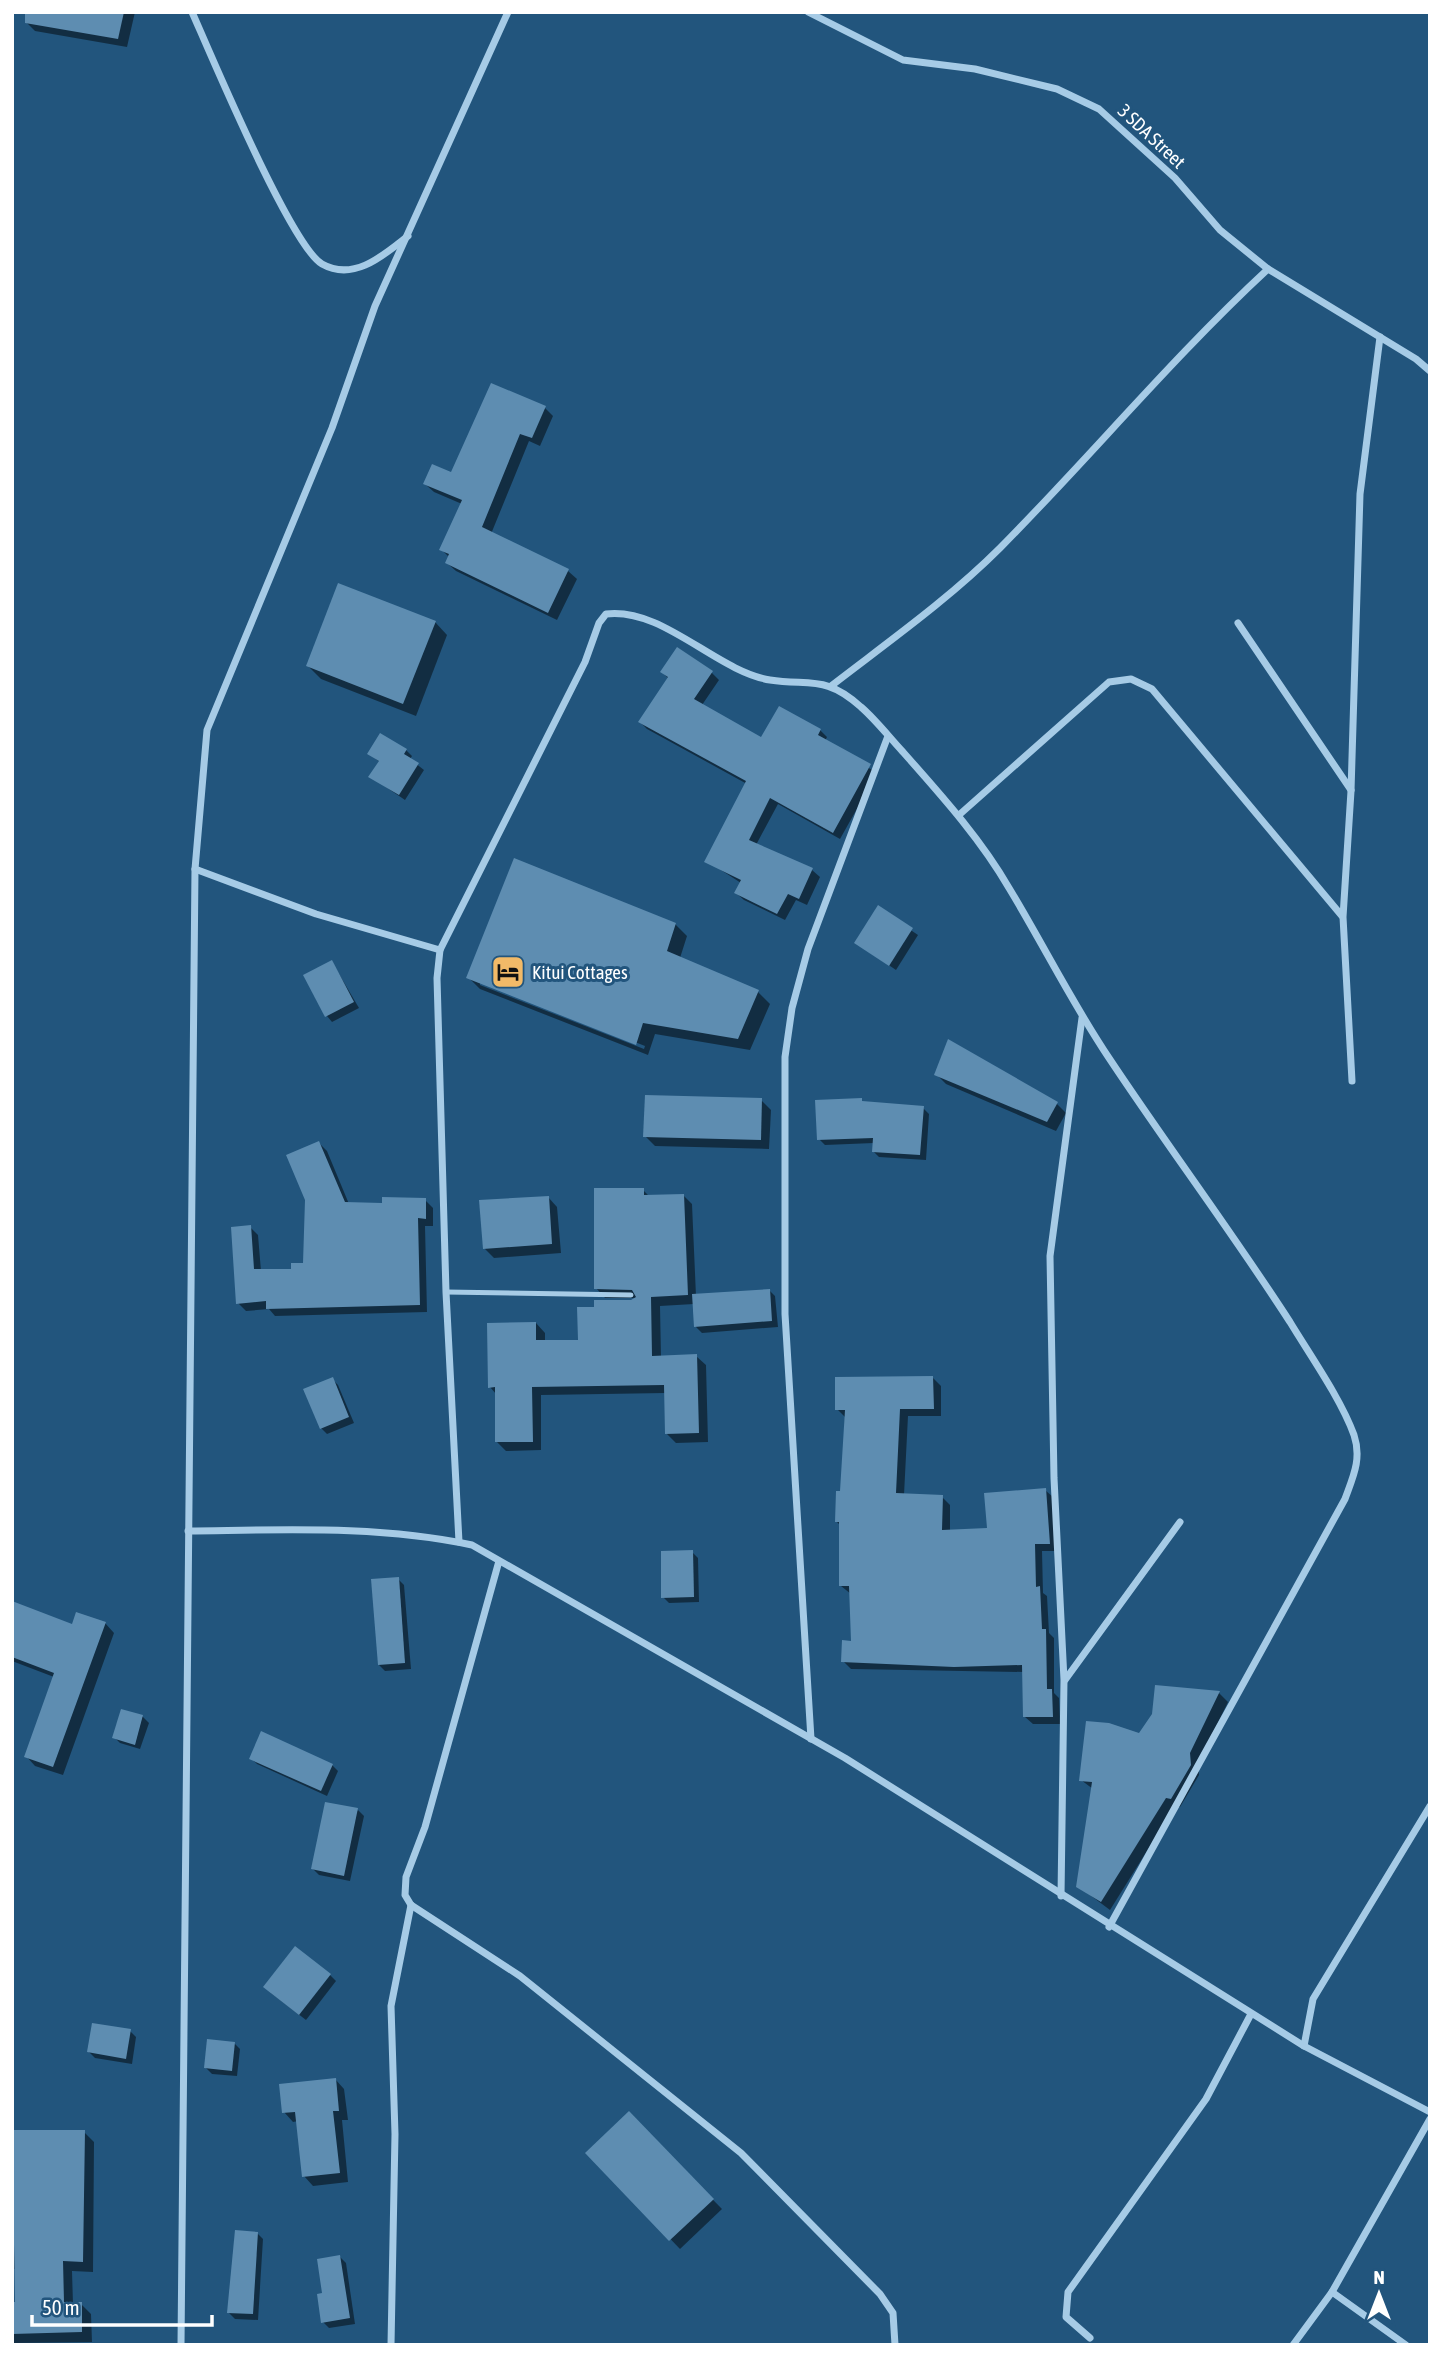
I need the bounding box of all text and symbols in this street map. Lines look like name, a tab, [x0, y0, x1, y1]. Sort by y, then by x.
street label: 3 SDA Street	[1114, 99, 1190, 173]
hotel icon: Kitui Cottages	[489, 953, 527, 991]
place label: Kitui Cottages	[532, 961, 628, 983]
north arrow	[1344, 2259, 1414, 2329]
text: N	[1373, 2266, 1385, 2288]
scale bar	[32, 2284, 212, 2328]
text: 50 m	[42, 2295, 80, 2319]

